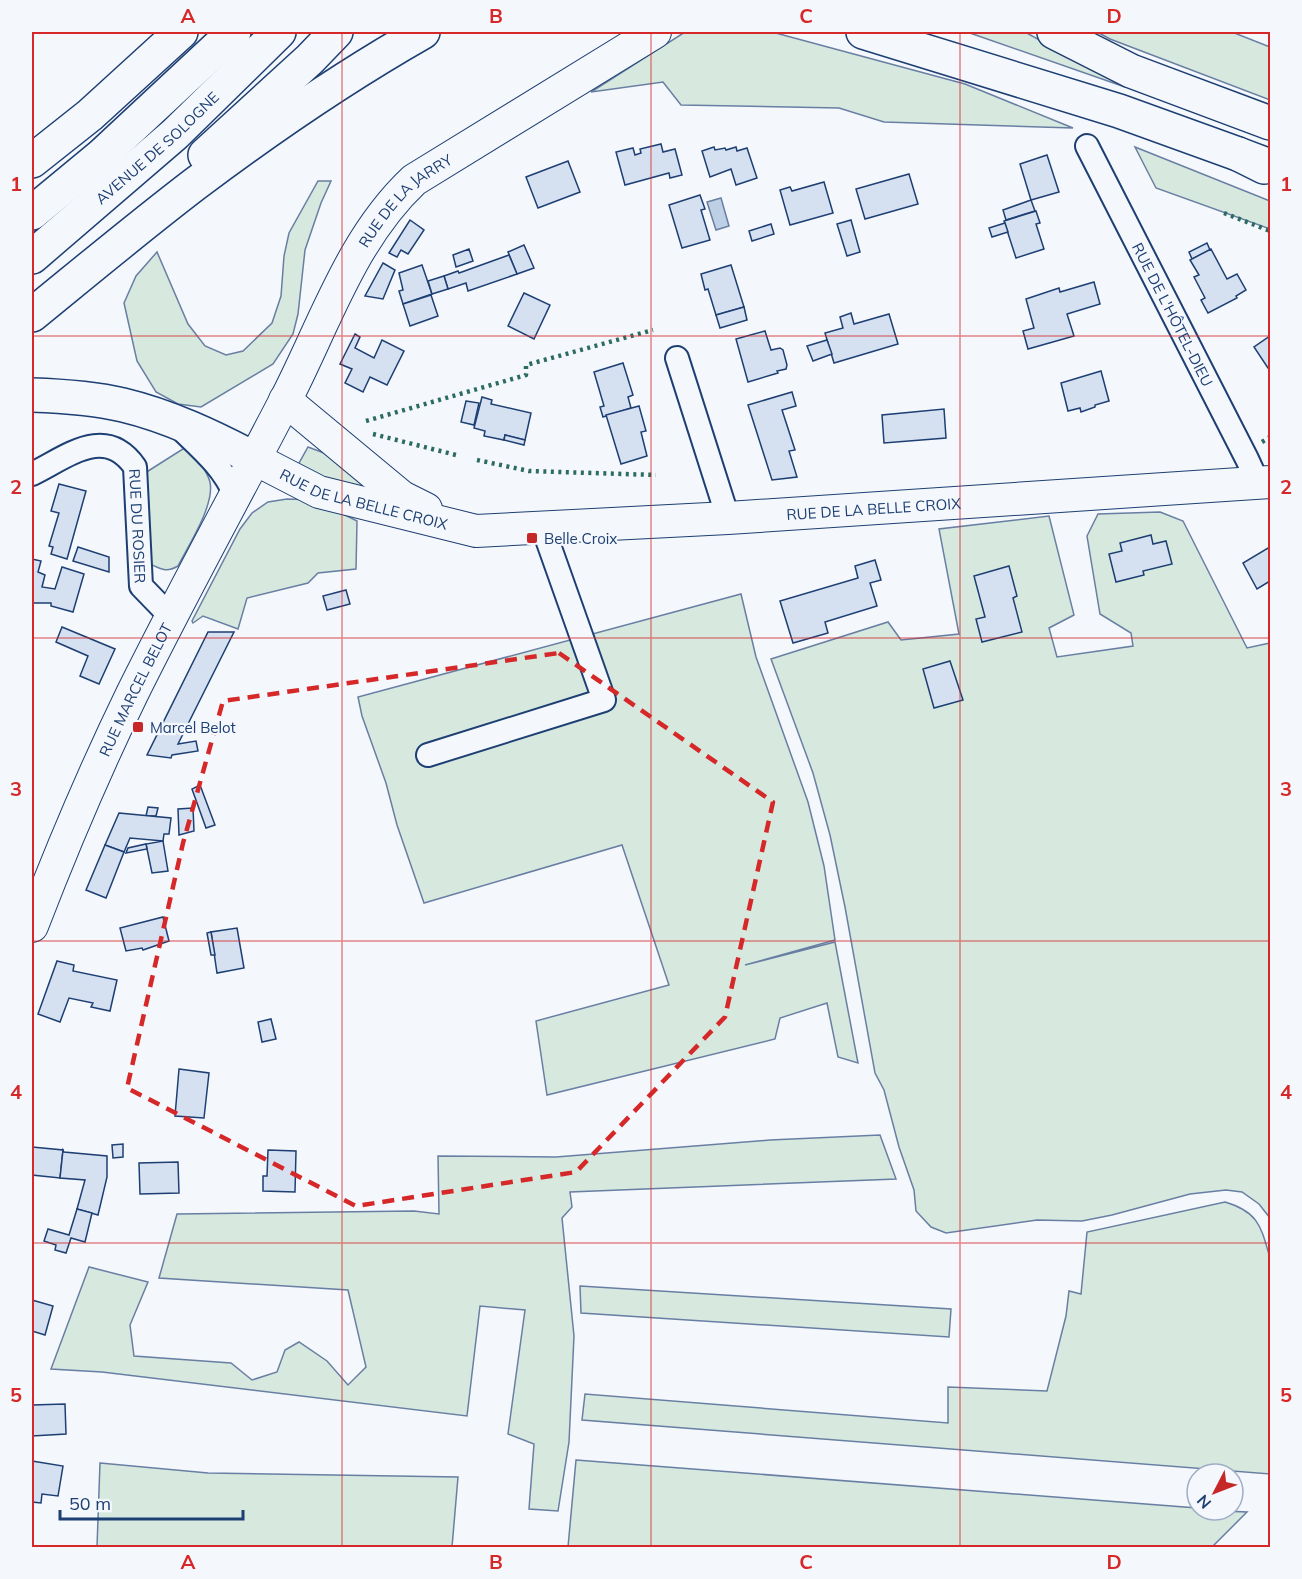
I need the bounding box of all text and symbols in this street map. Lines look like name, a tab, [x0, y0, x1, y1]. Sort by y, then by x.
text: A	[181, 3, 196, 28]
text: B	[489, 3, 503, 28]
text: C	[799, 3, 813, 28]
text: D	[1106, 3, 1122, 28]
street label: AVENUE DE SOLOGNE	[91, 87, 223, 208]
street label: RUE DE LA JARRY	[354, 149, 456, 251]
text: 1	[10, 171, 22, 196]
text: 1	[1280, 171, 1292, 196]
street label: RUE DE L'HÔTEL-DIEU	[1128, 239, 1218, 389]
street label: RUE DE LA BELLE CROIX	[277, 464, 450, 533]
street label: RUE DU ROSIER	[126, 468, 150, 584]
text: 2	[10, 474, 22, 499]
text: 2	[1280, 474, 1292, 499]
street label: RUE DE LA BELLE CROIX	[786, 493, 962, 524]
place label: Belle Croix	[544, 529, 617, 548]
marker: Belle Croix	[525, 531, 539, 545]
street label: RUE MARCEL BELOT	[95, 620, 176, 759]
place label: Marcel Belot	[150, 718, 236, 737]
marker: Marcel Belot	[131, 720, 145, 734]
text: 3	[10, 776, 22, 801]
text: 3	[1280, 776, 1292, 801]
text: 4	[10, 1079, 22, 1104]
text: 4	[1280, 1079, 1292, 1104]
text: 5	[10, 1382, 22, 1407]
text: 5	[1280, 1382, 1292, 1407]
north arrow	[1185, 1462, 1245, 1522]
scale bar	[60, 1483, 243, 1521]
text: N	[1192, 1491, 1215, 1513]
text: 50 m	[69, 1492, 111, 1515]
text: A	[181, 1549, 196, 1574]
text: B	[489, 1549, 503, 1574]
text: C	[799, 1549, 813, 1574]
text: D	[1106, 1549, 1122, 1574]

